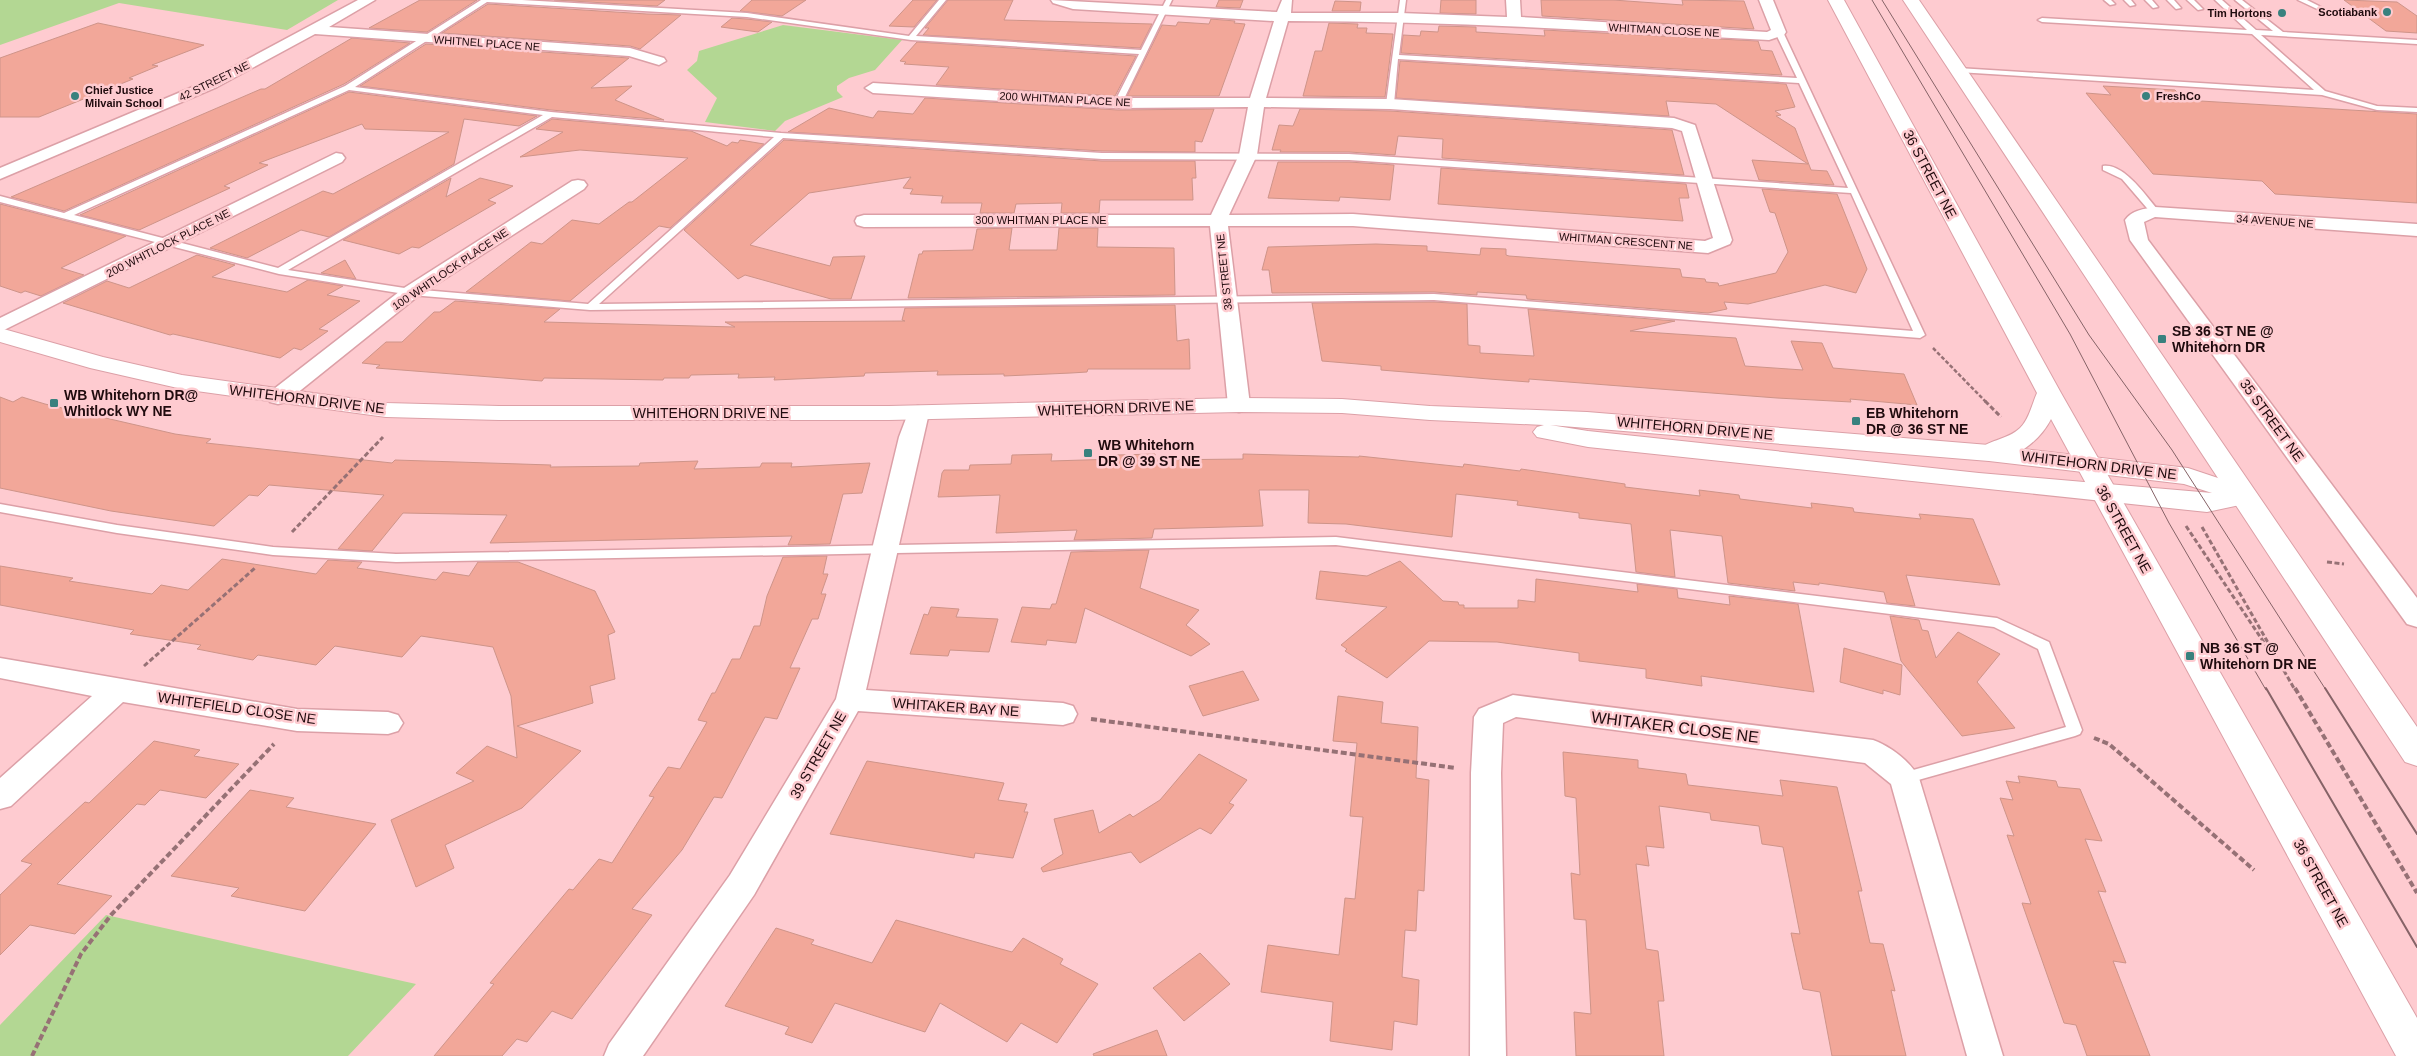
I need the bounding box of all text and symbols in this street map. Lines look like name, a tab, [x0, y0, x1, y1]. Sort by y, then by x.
place label: Scotiabank	[2318, 6, 2378, 18]
marker: Scotiabank	[2381, 6, 2393, 18]
place label: Tim Hortons	[2207, 7, 2272, 19]
marker: Tim Hortons	[2276, 7, 2288, 19]
street label: WHITMAN CLOSE NE	[1608, 21, 1720, 39]
street label: WHITNEL PLACE NE	[433, 33, 541, 53]
street label: 42 STREET NE	[177, 59, 251, 103]
place label: Chief Justice Milvain School	[85, 84, 162, 109]
marker: Chief Justice Milvain School	[69, 90, 81, 102]
street label: 200 WHITMAN PLACE NE	[999, 90, 1131, 108]
marker: FreshCo	[2140, 90, 2152, 102]
place label: FreshCo	[2156, 90, 2201, 102]
street label: 36 STREET NE	[1900, 127, 1960, 221]
street label: 200 WHITLOCK PLACE NE	[104, 207, 232, 279]
street label: 34 AVENUE NE	[2236, 212, 2314, 230]
street label: 300 WHITMAN PLACE NE	[975, 214, 1107, 226]
street label: 100 WHITLOCK PLACE NE	[390, 226, 510, 312]
street label: WHITMAN CRESCENT NE	[1559, 230, 1693, 252]
street label: 38 STREET NE	[1214, 233, 1234, 311]
place label: SB 36 ST NE @ Whitehorn DR	[2172, 323, 2274, 355]
marker: SB 36 ST NE @ Whitehorn DR	[2156, 333, 2168, 345]
street label: 35 STREET NE	[2237, 376, 2307, 464]
street label: WHITEHORN DRIVE NE	[228, 382, 386, 416]
place label: WB Whitehorn DR@ Whitlock WY NE	[64, 387, 198, 419]
marker: WB Whitehorn DR@ Whitlock WY NE	[48, 397, 60, 409]
street label: WHITEHORN DRIVE NE	[1038, 397, 1194, 419]
street label: WHITEHORN DRIVE NE	[633, 405, 789, 421]
place label: EB Whitehorn DR @ 36 ST NE	[1866, 405, 1968, 437]
street label: WHITEHORN DRIVE NE	[1616, 413, 1774, 443]
marker: EB Whitehorn DR @ 36 ST NE	[1850, 415, 1862, 427]
place label: WB Whitehorn DR @ 39 ST NE	[1098, 437, 1200, 469]
marker: WB Whitehorn DR @ 39 ST NE	[1082, 447, 1094, 459]
street label: WHITEHORN DRIVE NE	[2020, 448, 2178, 482]
street label: 36 STREET NE	[2093, 482, 2155, 576]
place label: NB 36 ST @ Whitehorn DR NE	[2200, 640, 2317, 672]
marker: NB 36 ST @ Whitehorn DR NE	[2184, 650, 2196, 662]
street label: WHITEFIELD CLOSE NE	[157, 689, 317, 727]
street label: WHITAKER BAY NE	[892, 695, 1020, 719]
street label: WHITAKER CLOSE NE	[1590, 708, 1760, 746]
street label: 39 STREET NE	[787, 709, 849, 801]
street label: 36 STREET NE	[2290, 836, 2352, 930]

